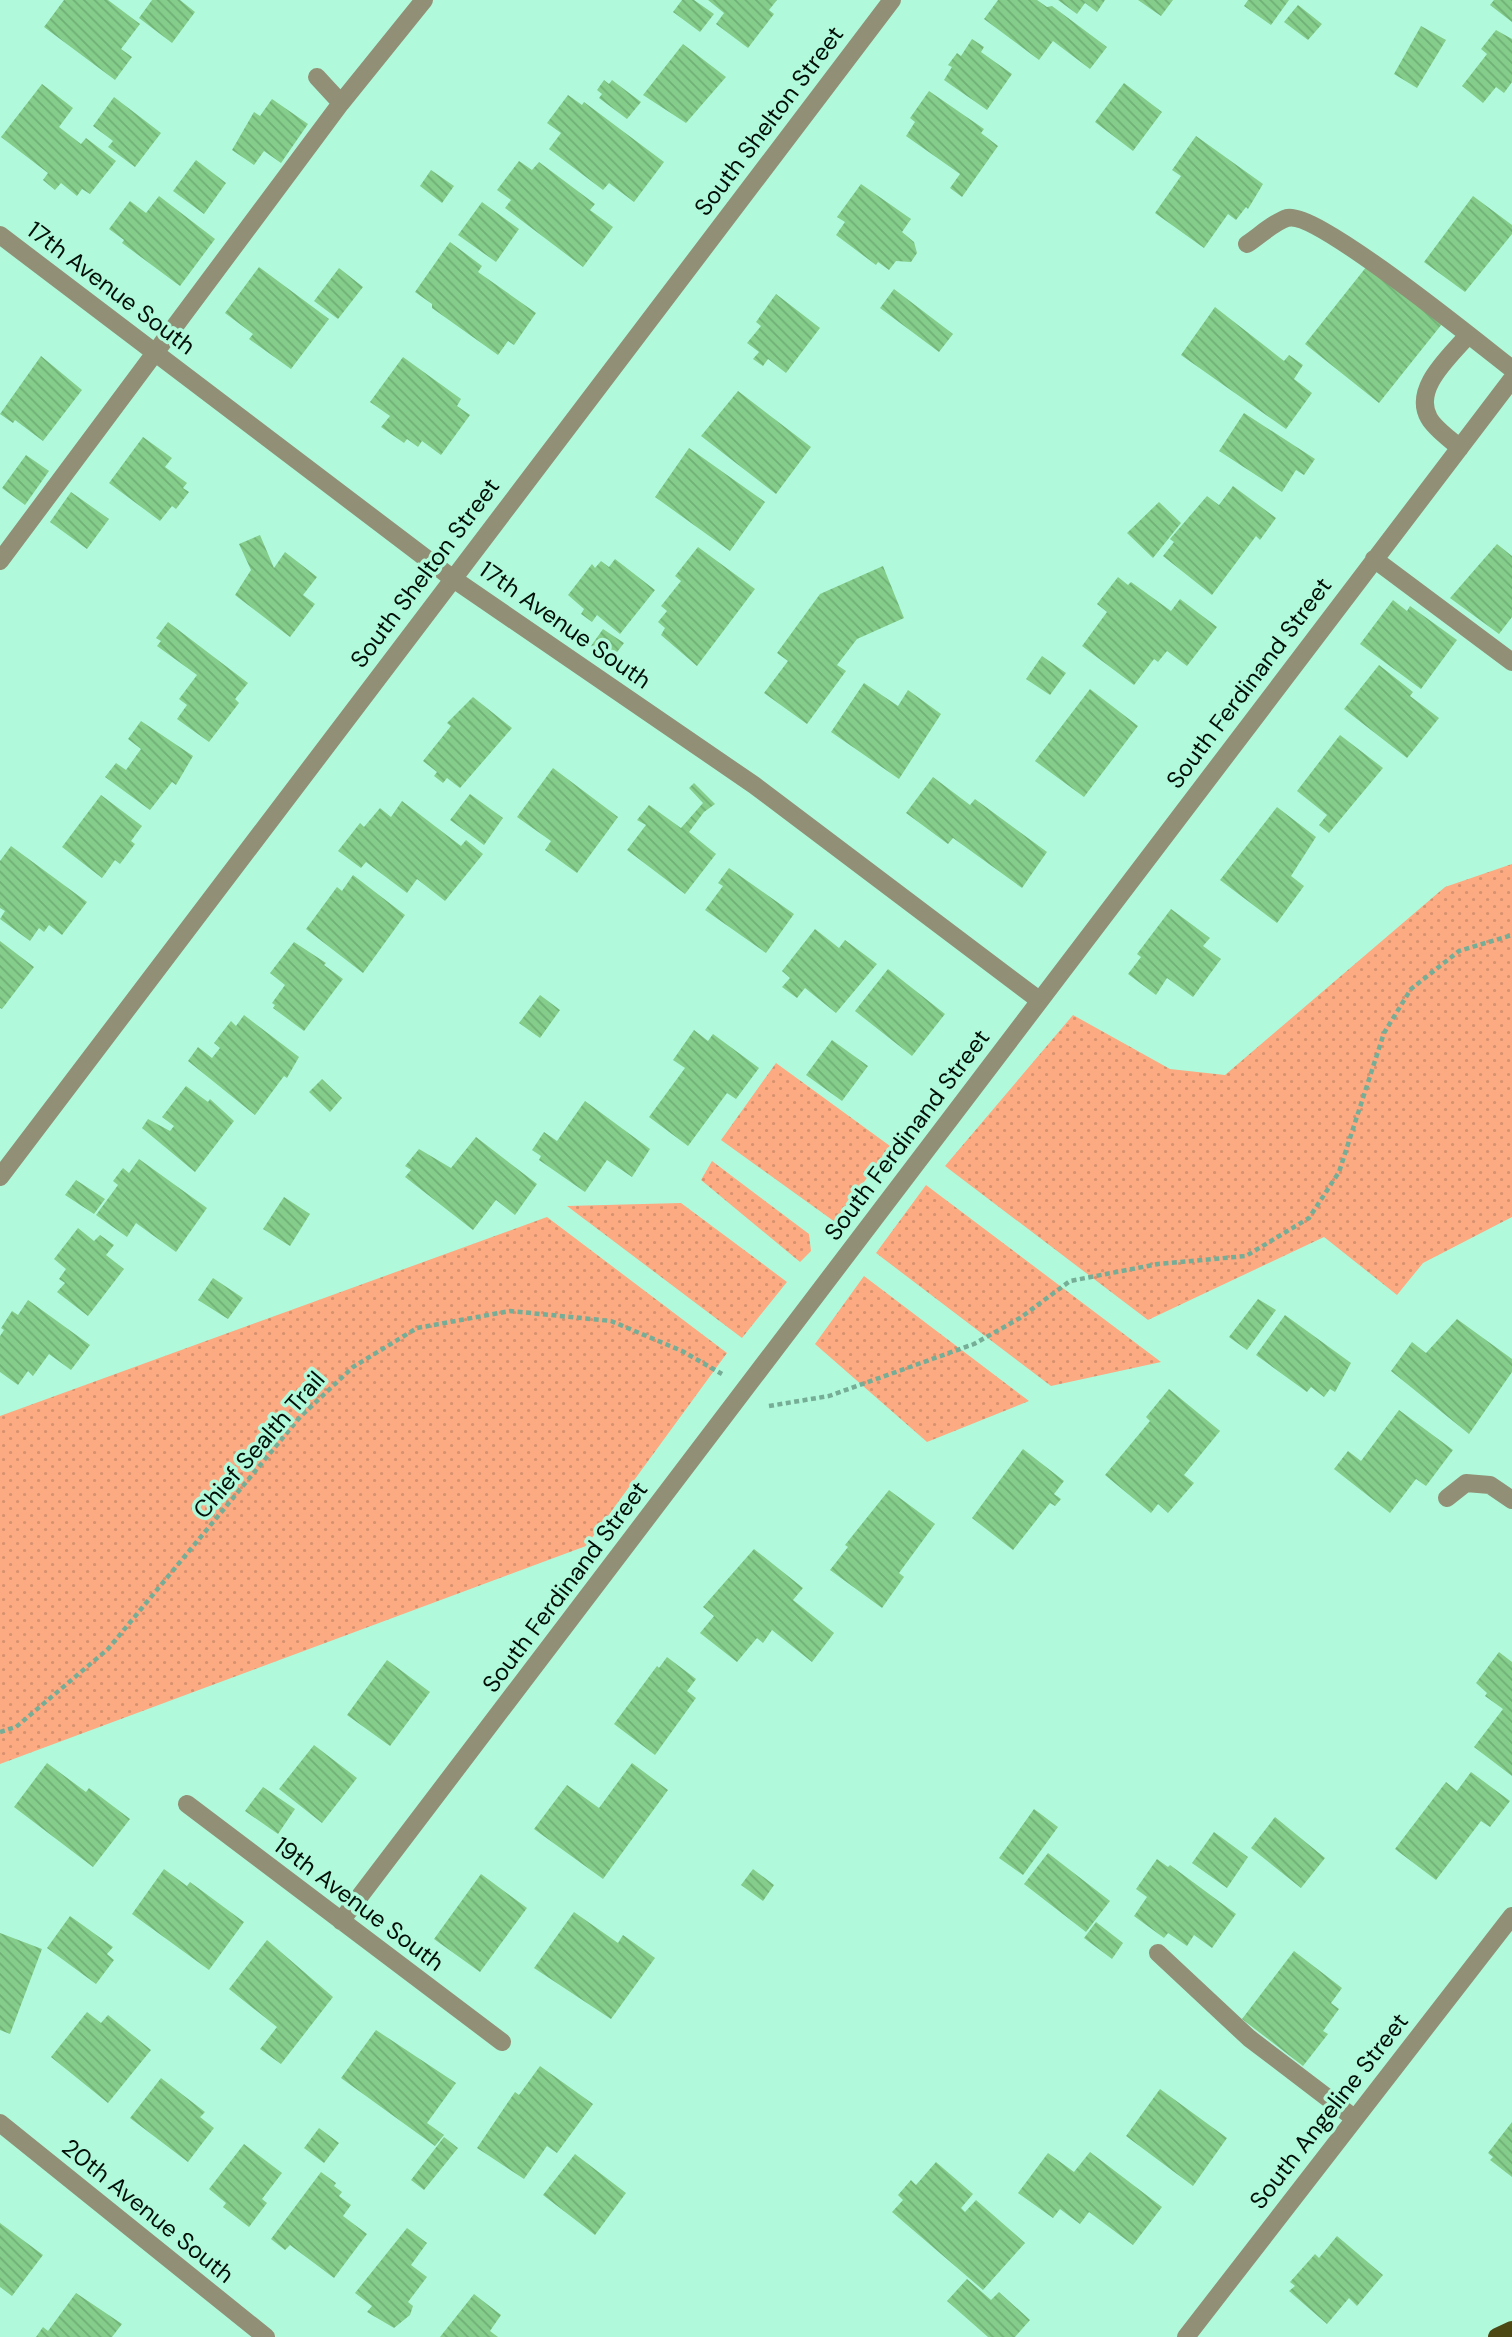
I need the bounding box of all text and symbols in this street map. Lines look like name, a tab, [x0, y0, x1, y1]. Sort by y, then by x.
street label: South Shelton Street	[687, 20, 850, 222]
street label: 17th Avenue South	[21, 214, 202, 361]
street label: South Shelton Street	[343, 472, 506, 674]
street label: 17th Avenue South	[473, 554, 657, 695]
street label: South Ferdinand Street	[1159, 571, 1338, 795]
street label: South Ferdinand Street	[817, 1023, 996, 1247]
street label: Chief Sealth Trail	[186, 1364, 331, 1525]
street label: South Ferdinand Street	[475, 1475, 654, 1699]
street label: 19th Avenue South	[268, 1829, 451, 1978]
street label: South Angeline Street	[1242, 2006, 1415, 2215]
street label: 20th Avenue South	[56, 2132, 241, 2290]

